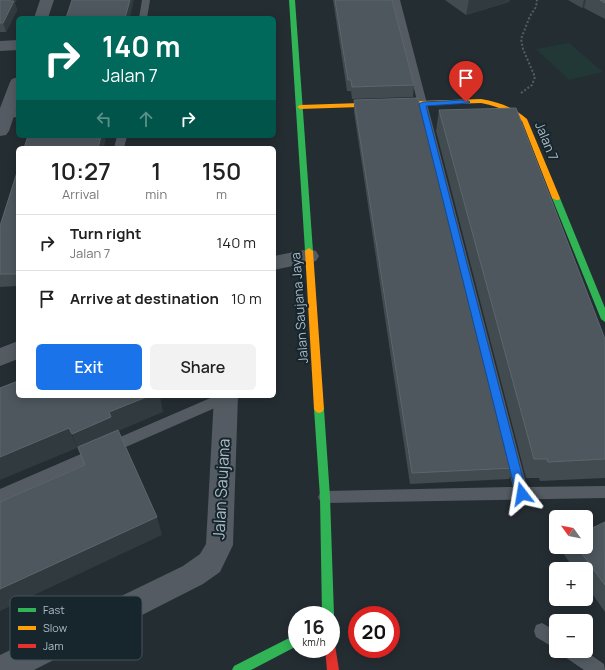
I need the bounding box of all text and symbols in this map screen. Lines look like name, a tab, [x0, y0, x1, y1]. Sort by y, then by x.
text: 140 m	[102, 27, 181, 65]
icon: right	[36, 32, 88, 84]
pin	[449, 61, 483, 102]
text: Jalan 7	[102, 63, 158, 87]
icon: arrive	[455, 67, 477, 89]
icon: left	[93, 108, 115, 130]
icon: ahead	[135, 108, 157, 130]
icon: right	[177, 108, 199, 130]
street label: Jalan 7	[531, 119, 563, 163]
text: 10:27	[51, 154, 111, 187]
text: 1	[151, 154, 161, 187]
text: 150	[202, 154, 241, 187]
text: Arrival	[62, 185, 99, 203]
text: min	[145, 185, 167, 203]
text: m	[216, 185, 227, 203]
text: Turn right	[70, 223, 141, 244]
icon: right	[36, 232, 58, 254]
text: 140 m	[216, 232, 256, 253]
text: Jalan 7	[70, 244, 110, 262]
street label: Jalan Saujana Jaya	[286, 252, 312, 364]
icon: arrive	[36, 288, 58, 310]
text: Arrive at destination	[70, 288, 219, 309]
text: 10 m	[231, 288, 262, 309]
button: Exit	[36, 344, 142, 390]
button: Share	[150, 344, 256, 390]
street label: Jalan Saujana	[207, 438, 235, 540]
position arrow	[501, 473, 543, 515]
north arrow	[549, 510, 593, 554]
map controls	[549, 510, 593, 658]
button: +	[549, 562, 593, 606]
legend	[10, 596, 142, 660]
text: Fast	[43, 602, 65, 617]
speed limit sign: 20	[348, 606, 400, 658]
text: 16	[303, 613, 325, 640]
button: −	[549, 614, 593, 658]
text: Slow	[43, 620, 68, 635]
text: km/h	[302, 635, 326, 649]
text: Jam	[43, 638, 64, 653]

